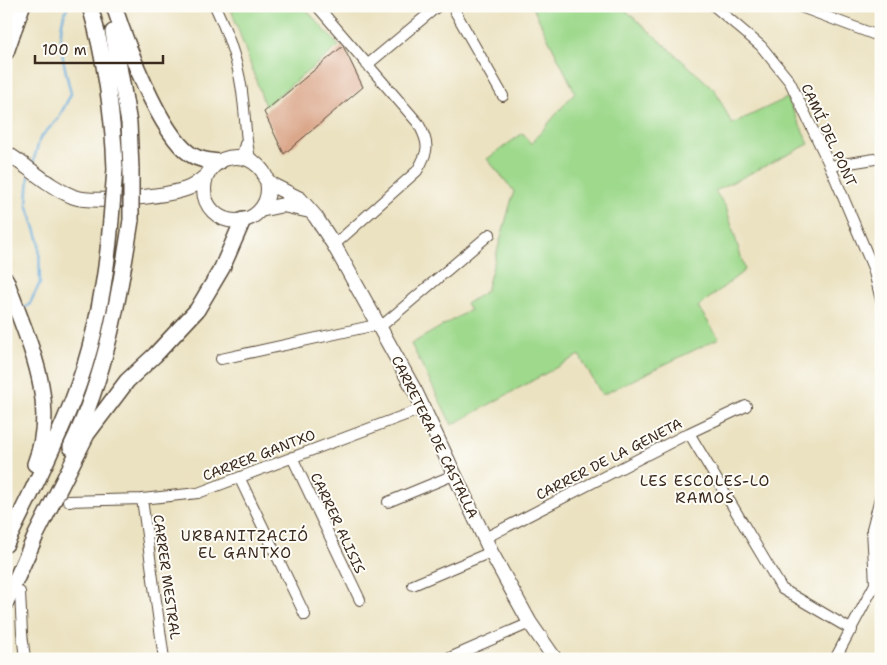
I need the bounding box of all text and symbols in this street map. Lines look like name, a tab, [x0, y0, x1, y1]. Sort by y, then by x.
scale bar	[35, 32, 162, 64]
text: 100 m	[42, 40, 87, 60]
street label: CAMÍ DEL PONT	[797, 81, 861, 190]
street label: CARRETERA DE CASTALLA	[388, 353, 482, 521]
street label: CARRER DE LA GENETA	[533, 414, 685, 504]
street label: CARRER GANTXO	[200, 425, 318, 485]
street label: CARRER ALISIS	[307, 470, 369, 577]
district label: LES ESCOLES-LO RAMOS	[640, 471, 770, 508]
street label: CARRER MESTRAL	[149, 513, 185, 641]
district label: URBANITZACIÓ EL GANTXO	[181, 525, 309, 563]

